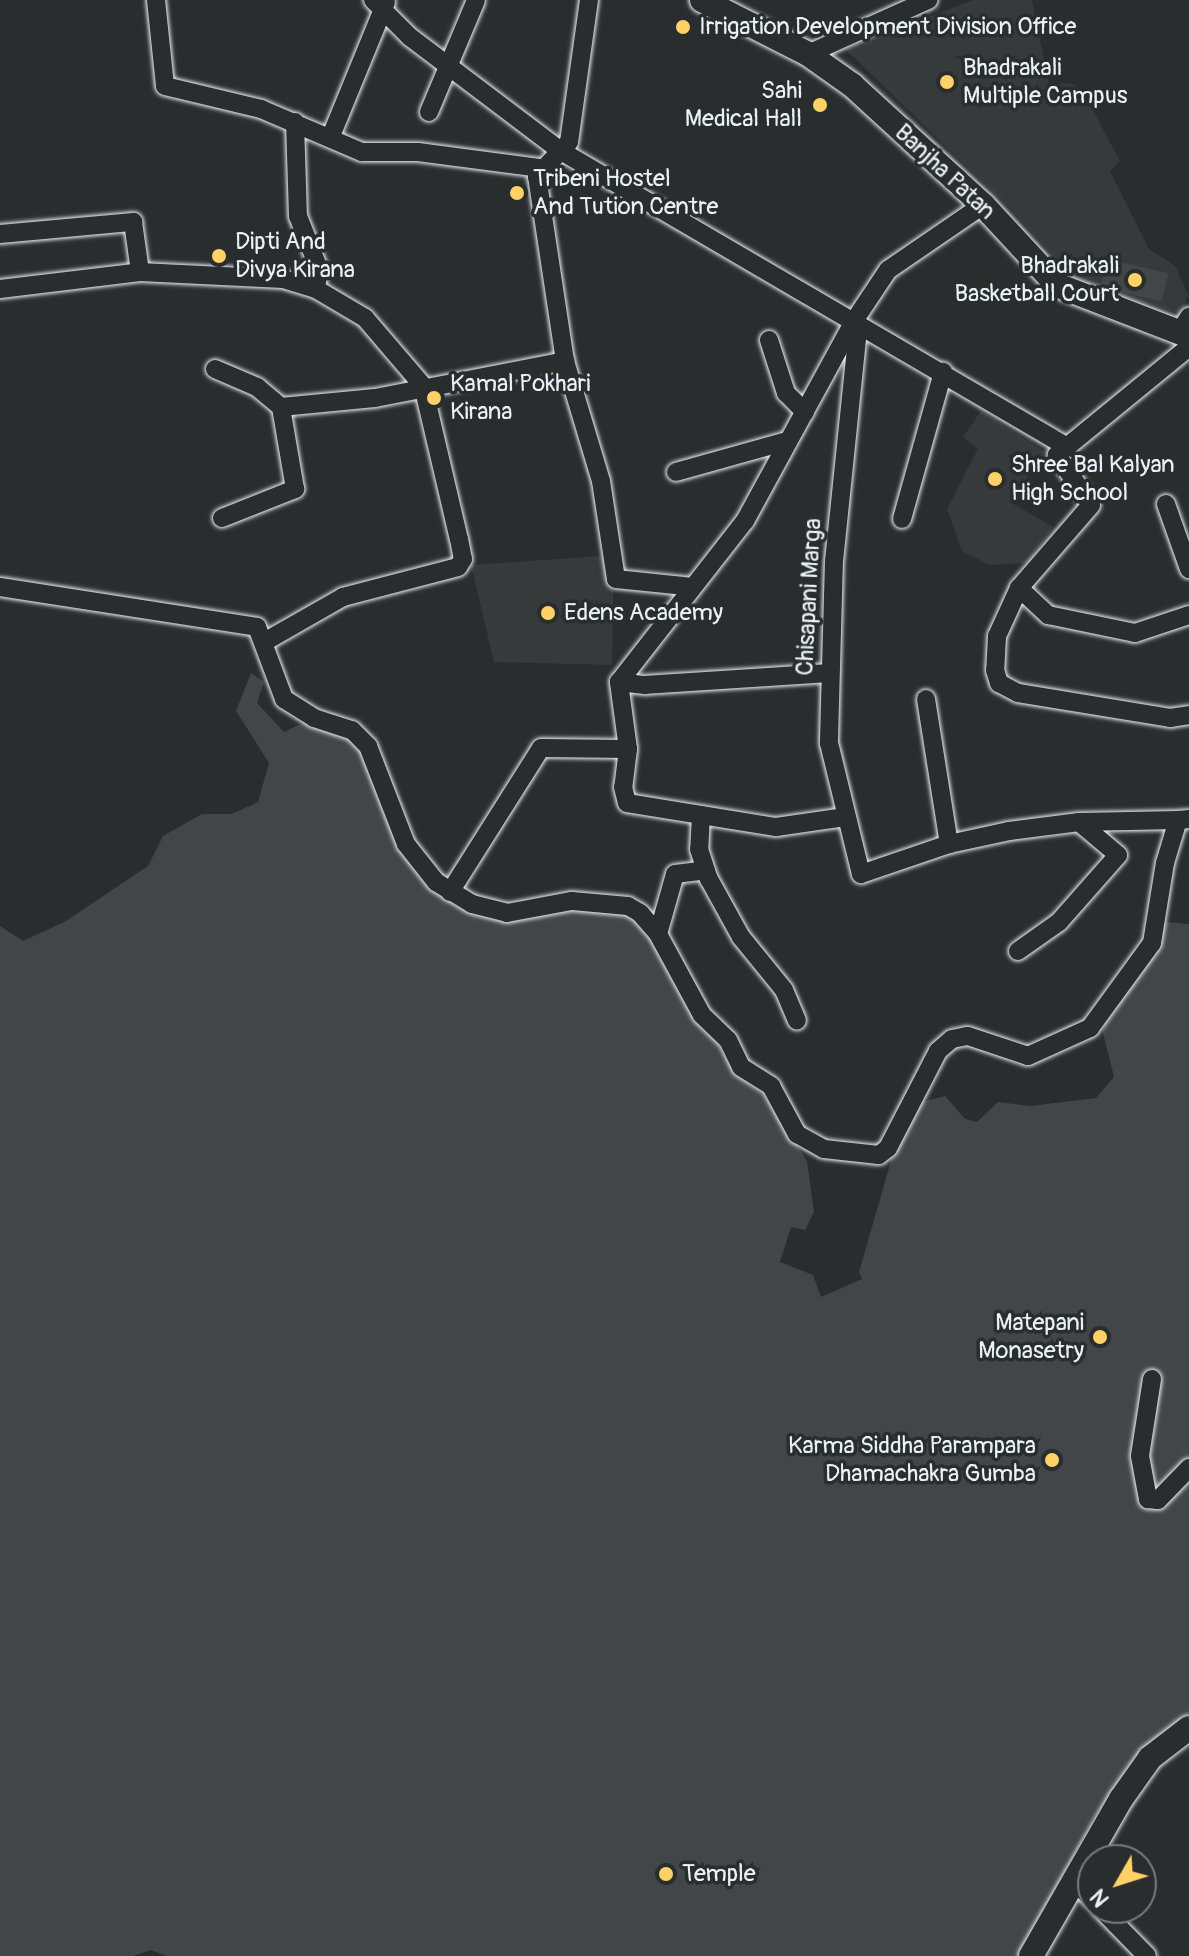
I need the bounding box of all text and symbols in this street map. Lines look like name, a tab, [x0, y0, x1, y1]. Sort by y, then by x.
place label: Irrigation Development Division Office	[699, 13, 1076, 41]
marker: Irrigation Development Division Office	[674, 18, 692, 36]
place label: Bhadrakali Multiple Campus	[963, 54, 1127, 110]
marker: Bhadrakali Multiple Campus	[938, 73, 956, 91]
place label: Sahi Medical Hall	[685, 77, 802, 133]
marker: Sahi Medical Hall	[809, 94, 831, 116]
street label: Banjha Patan	[889, 118, 1001, 226]
place label: Tribeni Hostel And Tution Centre	[533, 165, 718, 221]
marker: Tribeni Hostel And Tution Centre	[508, 184, 526, 202]
place label: Dipti And Divya Kirana	[235, 228, 355, 284]
marker: Dipti And Divya Kirana	[210, 247, 228, 265]
place label: Bhadrakali Basketball Court	[954, 252, 1119, 308]
marker: Bhadrakali Basketball Court	[1126, 271, 1144, 289]
place label: Kamal Pokhari Kirana	[450, 370, 590, 426]
marker: Kamal Pokhari Kirana	[425, 389, 443, 407]
place label: Shree Bal Kalyan High School	[1011, 451, 1174, 507]
marker: Shree Bal Kalyan High School	[986, 470, 1004, 488]
street label: Chisapani Marga	[790, 518, 828, 676]
place label: Edens Academy	[564, 599, 723, 627]
marker: Edens Academy	[539, 604, 557, 622]
place label: Matepani Monasetry	[978, 1309, 1084, 1365]
marker: Matepani Monasetry	[1091, 1328, 1109, 1346]
place label: Karma Siddha Parampara Dhamachakra Gumba	[788, 1432, 1036, 1488]
marker: Karma Siddha Parampara Dhamachakra Gumba	[1043, 1451, 1061, 1469]
north arrow	[1077, 1844, 1157, 1924]
place label: Temple	[682, 1860, 756, 1888]
marker: Temple	[657, 1865, 675, 1883]
text: N	[1084, 1883, 1115, 1912]

